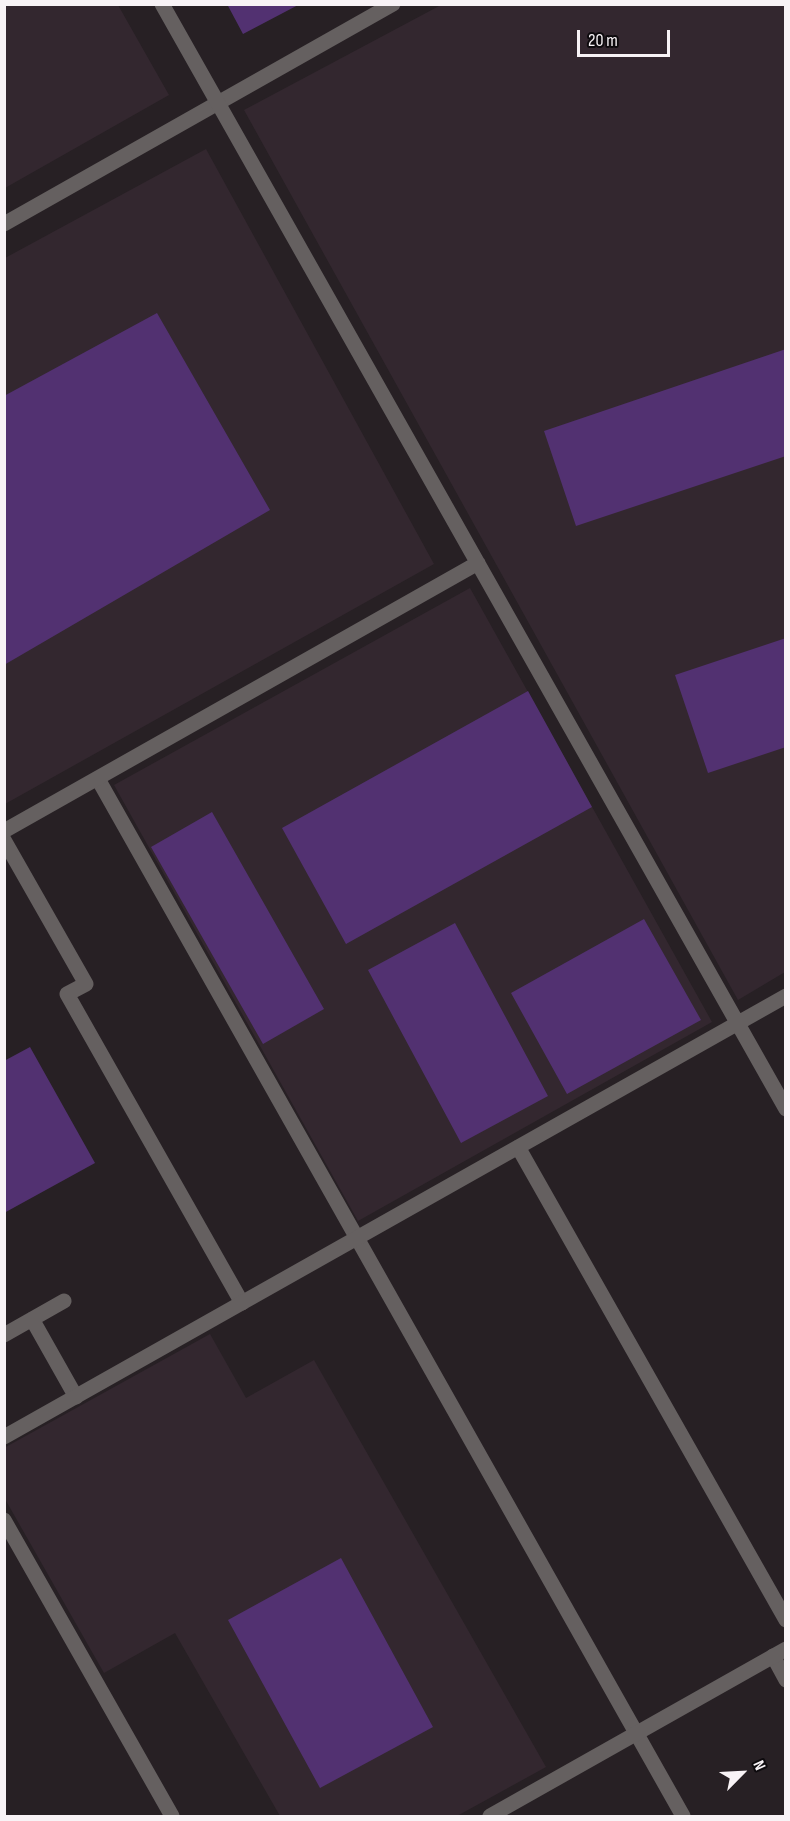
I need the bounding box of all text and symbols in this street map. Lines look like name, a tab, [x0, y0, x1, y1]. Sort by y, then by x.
scale bar	[580, 18, 673, 56]
text: 20 m	[588, 30, 618, 51]
north arrow	[712, 1743, 772, 1803]
text: N	[748, 1758, 769, 1773]

